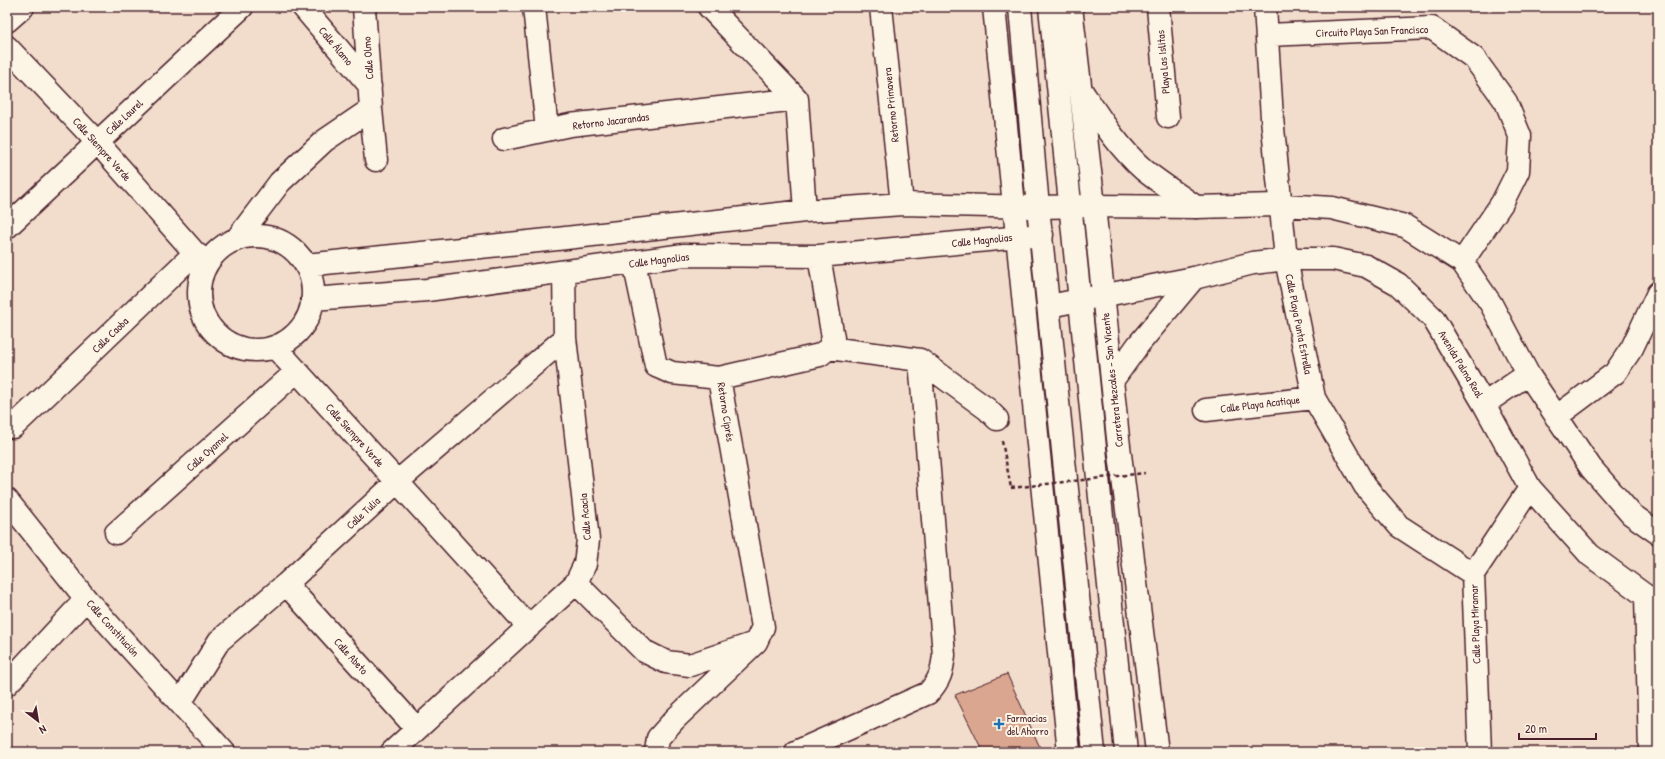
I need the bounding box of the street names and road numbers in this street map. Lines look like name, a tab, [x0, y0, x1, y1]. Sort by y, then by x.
street label: Circuito Playa San Francisco	[1315, 22, 1429, 40]
street label: Calle Álamo	[316, 24, 357, 69]
street label: Playa Las Islitas	[1153, 30, 1173, 94]
street label: Calle Olmo	[359, 36, 376, 80]
street label: Retorno Primavera	[880, 66, 902, 143]
street label: Calle Laurel	[102, 96, 146, 138]
street label: Retorno Jacarandas	[572, 109, 650, 133]
street label: Calle Siempre Verde	[70, 114, 135, 184]
street label: Calle Magnolias	[951, 230, 1013, 250]
street label: Calle Magnolias	[628, 249, 690, 271]
street label: Calle Playa Punta Estrella	[1282, 273, 1316, 376]
street label: Carretera Mezcales - San Vicente	[1098, 312, 1126, 448]
street label: Calle Caoba	[89, 314, 132, 356]
street label: Avenida Palma Real	[1435, 328, 1487, 400]
street label: Retorno Ciprés	[714, 381, 738, 443]
street label: Calle Playa Acatique	[1219, 392, 1301, 416]
street label: Calle Siempre Verde	[323, 400, 388, 470]
street label: Calle Oyamel	[183, 429, 231, 475]
street label: Calle Acacia	[576, 492, 594, 541]
street label: Calle Tulia	[343, 493, 383, 532]
street label: Calle Playa Miramar	[1467, 583, 1483, 664]
street label: Calle Constitución	[84, 596, 142, 660]
street label: Calle Abeto	[331, 635, 371, 678]

